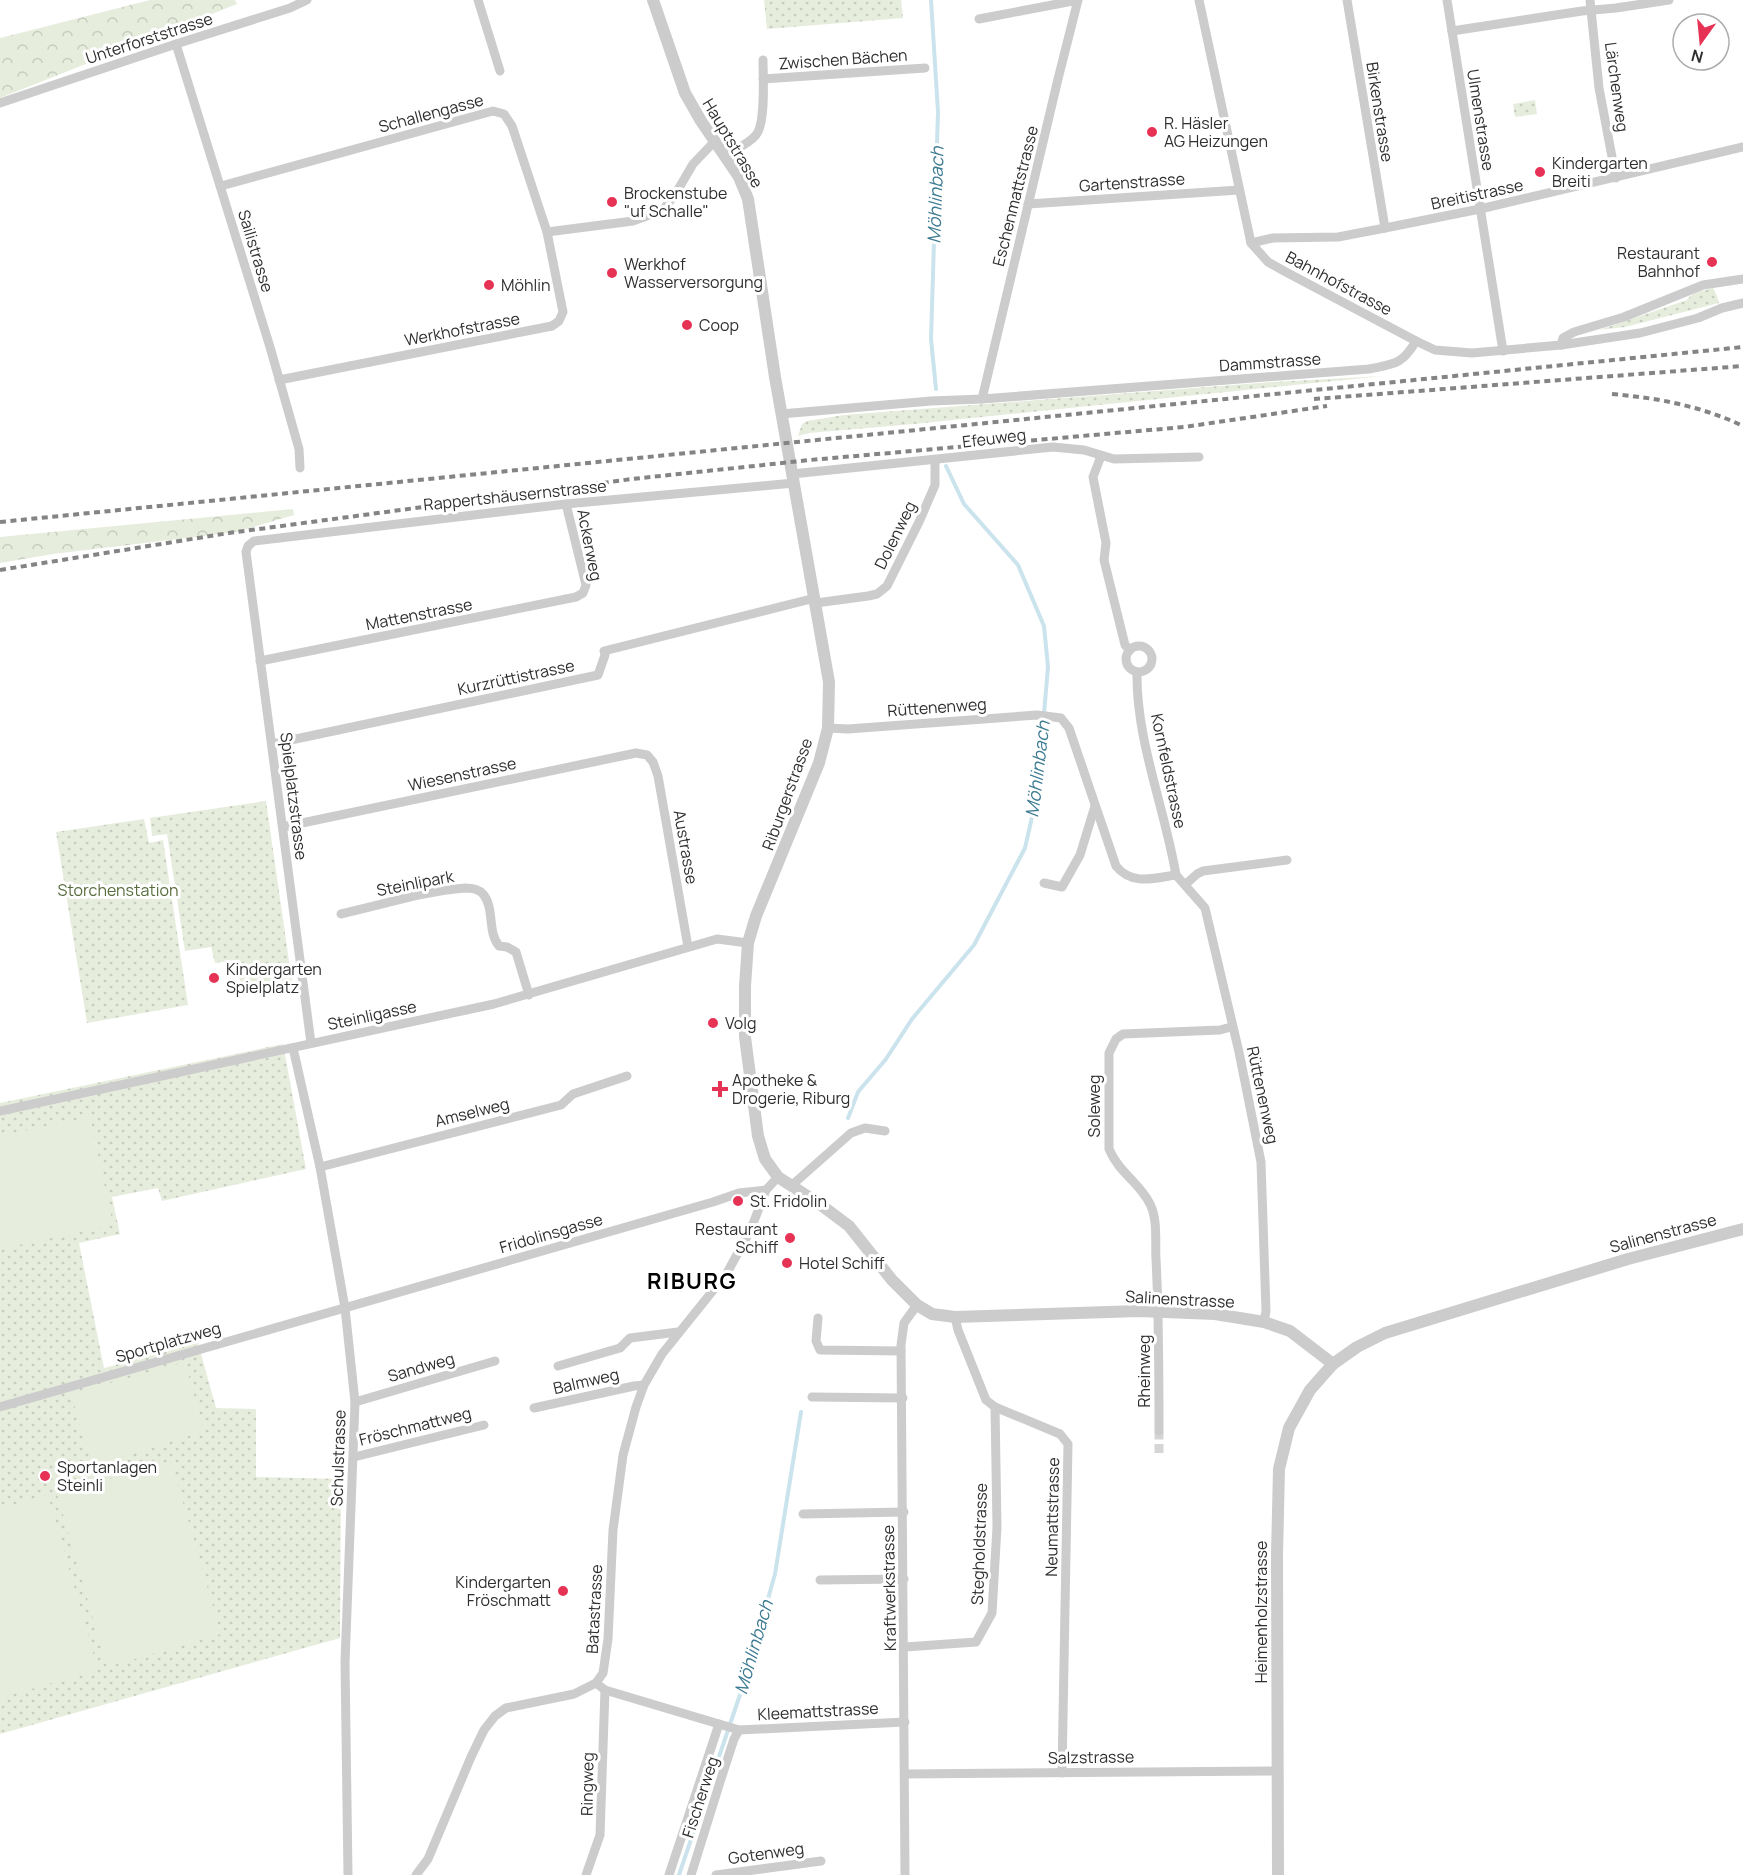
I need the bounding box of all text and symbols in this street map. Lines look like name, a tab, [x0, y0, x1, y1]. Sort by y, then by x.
street label: Unterforststrasse	[83, 7, 215, 69]
north arrow	[1671, 12, 1731, 72]
street label: Lärchenweg	[1600, 41, 1634, 133]
street label: Zwischen Bächen	[778, 44, 908, 74]
text: N	[1689, 44, 1706, 69]
street label: Birkenstrasse	[1361, 60, 1399, 164]
street label: Ulmenstrasse	[1462, 68, 1500, 172]
street label: Schallengasse	[376, 88, 486, 138]
street label: Hauptstrasse	[698, 94, 768, 192]
place label: R. Häsler AG Heizungen	[1164, 112, 1268, 152]
street label: Eschenmattstrasse	[987, 123, 1043, 269]
marker: R. Häsler AG Heizungen	[1145, 125, 1159, 139]
water label: Möhlinbach	[921, 145, 949, 244]
place label: Kindergarten Breiti	[1552, 152, 1648, 192]
marker: Kindergarten Breiti	[1533, 165, 1547, 179]
street label: Gartenstrasse	[1078, 167, 1186, 197]
street label: Breitistrasse	[1429, 173, 1525, 215]
place label: Brockenstube "uf Schalle"	[624, 182, 727, 222]
marker: Brockenstube "uf Schalle"	[605, 195, 619, 209]
street label: Sailistrasse	[233, 207, 279, 295]
place label: Restaurant Bahnhof	[1617, 242, 1700, 282]
street label: Bahnhofstrasse	[1282, 246, 1396, 320]
place label: Werkhof Wasserversorgung	[624, 253, 763, 293]
marker: Restaurant Bahnhof	[1705, 255, 1719, 269]
marker: Werkhof Wasserversorgung	[605, 266, 619, 280]
place label: Möhlin	[501, 274, 550, 296]
marker: Möhlin	[482, 278, 496, 292]
street label: Werkhofstrasse	[402, 307, 522, 351]
place label: Coop	[699, 314, 739, 336]
marker: Coop	[680, 318, 694, 332]
street label: Dammstrasse	[1218, 347, 1322, 377]
street label: Efeuweg	[961, 423, 1027, 453]
street label: Rappertshäusernstrasse	[422, 474, 608, 516]
street label: Dolenweg	[869, 497, 921, 573]
street label: Ackerweg	[572, 507, 608, 583]
street label: Mattenstrasse	[364, 593, 474, 635]
street label: Kurzrüttistrasse	[456, 654, 576, 700]
street label: Rüttenenweg	[887, 693, 987, 721]
street label: Kornfeldstrasse	[1146, 712, 1192, 830]
water label: Möhlinbach	[1019, 718, 1055, 819]
street label: Spielplatzstrasse	[275, 731, 313, 861]
street label: Riburgerstrasse	[757, 735, 817, 853]
street label: Wiesenstrasse	[406, 752, 518, 796]
street label: Austrasse	[669, 808, 703, 886]
street label: Steinlipark	[375, 865, 456, 901]
park label: Storchenstation	[58, 879, 178, 901]
place label: Kindergarten Spielplatz	[226, 958, 322, 998]
marker: Kindergarten Spielplatz	[207, 971, 221, 985]
street label: Steinligasse	[325, 995, 419, 1035]
place label: Volg	[725, 1012, 756, 1034]
marker: Volg	[706, 1016, 720, 1030]
street label: Rüttenenweg	[1242, 1044, 1284, 1146]
place label: Apotheke & Drogerie, Riburg	[732, 1069, 850, 1109]
street label: Soleweg	[1083, 1075, 1105, 1137]
marker: Apotheke & Drogerie, Riburg	[713, 1082, 727, 1096]
street label: Amselweg	[432, 1092, 512, 1132]
place label: St. Fridolin	[750, 1190, 827, 1212]
marker: St. Fridolin	[731, 1194, 745, 1208]
street label: Fridolinsgasse	[497, 1208, 605, 1258]
street label: Salinenstrasse	[1607, 1208, 1719, 1258]
place label: Restaurant Schiff	[695, 1218, 778, 1258]
marker: Restaurant Schiff	[783, 1231, 797, 1245]
place label: Hotel Schiff	[799, 1252, 885, 1274]
marker: Hotel Schiff	[780, 1256, 794, 1270]
district label: RIBURG	[647, 1266, 737, 1296]
street label: Salinenstrasse	[1125, 1285, 1235, 1313]
street label: Sportplatzweg	[113, 1316, 223, 1368]
street label: Rheinweg	[1133, 1335, 1155, 1407]
street label: Sandweg	[385, 1347, 457, 1387]
street label: Balmweg	[551, 1363, 621, 1399]
street label: Fröschmattweg	[357, 1401, 473, 1451]
street label: Schulstrasse	[325, 1409, 351, 1507]
place label: Sportanlagen Steinli	[57, 1456, 157, 1496]
street label: Neumattstrasse	[1040, 1457, 1064, 1577]
marker: Sportanlagen Steinli	[38, 1469, 52, 1483]
street label: Stegholdstrasse	[966, 1483, 992, 1605]
street label: Kraftwerkstrasse	[877, 1525, 901, 1651]
street label: Heimenholzstrasse	[1250, 1541, 1272, 1683]
street label: Batastrasse	[581, 1564, 607, 1654]
place label: Kindergarten Fröschmatt	[455, 1571, 551, 1611]
marker: Kindergarten Fröschmatt	[556, 1584, 570, 1598]
water label: Möhlinbach	[728, 1596, 778, 1697]
street label: Kleemattstrasse	[757, 1697, 879, 1725]
street label: Salzstrasse	[1048, 1745, 1134, 1769]
street label: Ringweg	[575, 1752, 599, 1816]
street label: Fischerweg	[676, 1753, 724, 1841]
street label: Gotenweg	[727, 1837, 805, 1869]

